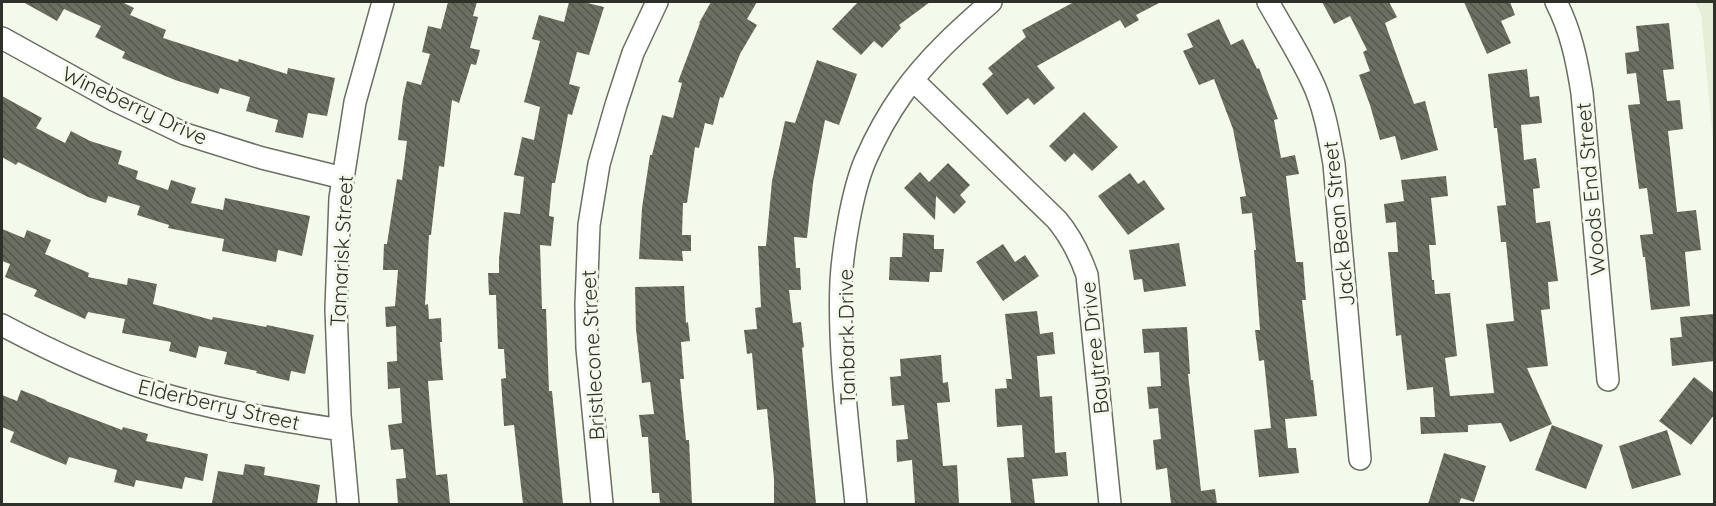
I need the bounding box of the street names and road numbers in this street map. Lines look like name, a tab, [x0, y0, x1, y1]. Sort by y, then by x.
street label: Wineberry Drive	[58, 60, 212, 150]
street label: Woods End Street	[1569, 101, 1611, 277]
street label: Jack Bean Street	[1316, 140, 1360, 308]
street label: Tamarisk Street	[324, 174, 358, 328]
street label: Bristlecone Street	[575, 269, 609, 441]
street label: Tanbark Drive	[832, 269, 860, 405]
street label: Baytree Drive	[1074, 280, 1114, 416]
street label: Elderberry Street	[136, 373, 302, 435]

